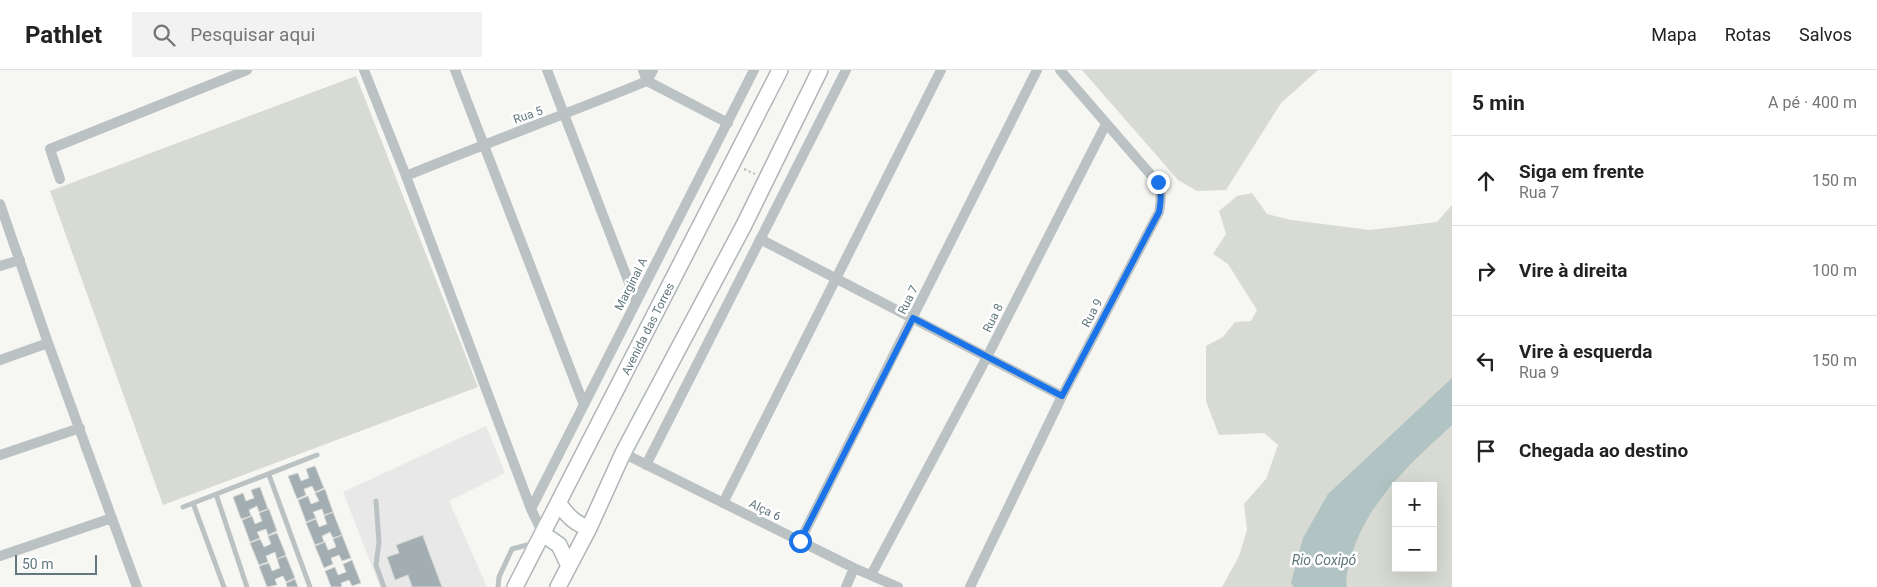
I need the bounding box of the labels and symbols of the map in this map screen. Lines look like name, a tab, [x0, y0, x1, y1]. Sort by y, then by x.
street label: Rua 5	[511, 103, 545, 127]
route end	[1147, 171, 1170, 194]
street label: Marginal A	[612, 255, 650, 313]
street label: Avenida das Torres	[619, 281, 677, 377]
street label: Rua 7	[895, 283, 921, 317]
street label: Rua 9	[1079, 296, 1105, 330]
street label: Rua 8	[980, 301, 1006, 335]
street label: Alça 6	[747, 496, 783, 524]
route start	[789, 530, 812, 553]
scale bar	[15, 552, 98, 575]
water label: Rio Coxipó	[1292, 552, 1357, 568]

